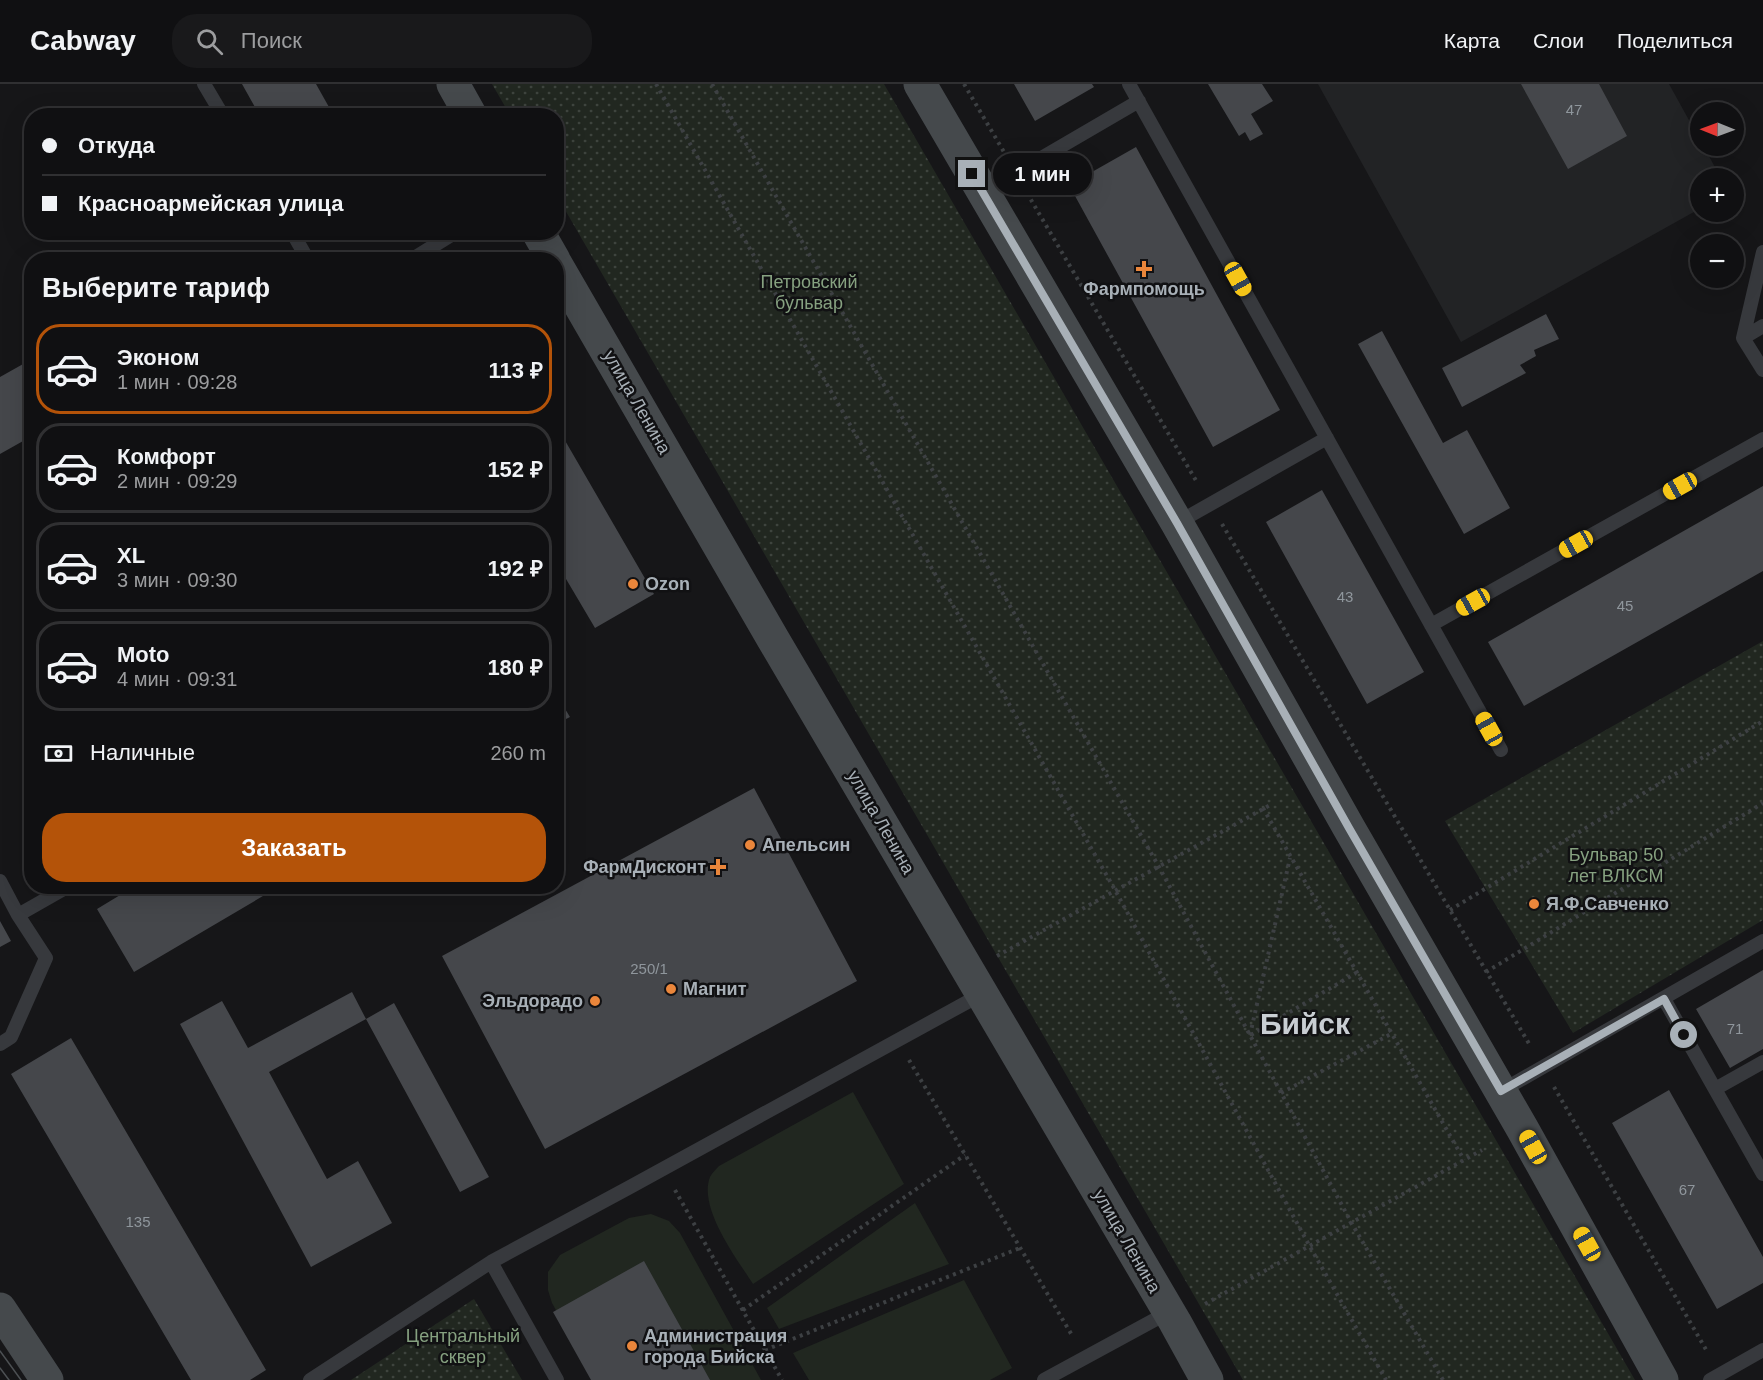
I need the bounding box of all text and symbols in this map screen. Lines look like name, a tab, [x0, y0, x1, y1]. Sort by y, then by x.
search box	[172, 14, 592, 68]
text: Cabway	[30, 25, 136, 56]
icon: search	[193, 25, 226, 58]
text: Поиск	[241, 28, 302, 53]
text: Карта	[1444, 29, 1500, 52]
text: Слои	[1533, 29, 1584, 52]
text: Поделиться	[1617, 29, 1733, 52]
house number: 47	[1566, 101, 1582, 118]
north arrow	[1690, 102, 1744, 156]
map controls	[1690, 102, 1744, 288]
text: Откуда	[78, 133, 155, 158]
callout: 1 мин	[993, 153, 1092, 195]
route end	[958, 160, 985, 187]
text: 1 мин	[1015, 163, 1070, 185]
button: +	[1690, 168, 1744, 222]
text: Красноармейская улица	[78, 191, 343, 216]
button: −	[1690, 234, 1744, 288]
car	[1221, 259, 1255, 299]
marker: Фармпомощь	[1137, 262, 1151, 276]
park label: Петровский бульвар	[761, 272, 857, 313]
text: Выберите тариф	[42, 273, 270, 303]
place label: Фармпомощь	[1083, 279, 1205, 299]
icon: car	[45, 342, 99, 396]
text: Эконом	[117, 345, 200, 370]
street label: улица Ленина	[599, 347, 675, 458]
text: 113 ₽	[489, 358, 543, 383]
text: 1 мин · 09:28	[117, 371, 237, 393]
icon: car	[45, 441, 99, 495]
text: Комфорт	[117, 444, 216, 469]
text: 152 ₽	[487, 457, 543, 482]
car	[1660, 469, 1700, 503]
text: 2 мин · 09:29	[117, 470, 237, 492]
car	[1556, 527, 1596, 561]
icon: car	[45, 540, 99, 594]
text: XL	[117, 543, 145, 568]
text: 192 ₽	[487, 556, 543, 581]
text: 3 мин · 09:30	[117, 569, 237, 591]
place label: Ozon	[645, 574, 690, 594]
marker: Ozon	[626, 577, 640, 591]
car	[1453, 585, 1493, 619]
house number: 43	[1337, 588, 1353, 605]
house number: 45	[1617, 597, 1633, 614]
icon: car	[45, 639, 99, 693]
text: Moto	[117, 642, 170, 667]
text: 180 ₽	[487, 655, 543, 680]
text: 4 мин · 09:31	[117, 668, 237, 690]
car	[1472, 709, 1506, 749]
icon: cash	[42, 737, 75, 770]
text: Наличные	[90, 740, 195, 765]
text: 260 m	[490, 742, 546, 764]
street label: улица Ленина	[843, 767, 919, 878]
button: Заказать	[42, 813, 546, 882]
place label: Апельсин	[762, 835, 850, 855]
marker: Апельсин	[743, 838, 757, 852]
park label: Бульвар 50 лет ВЛКСМ	[1569, 845, 1663, 886]
place label: ФармДисконт	[583, 857, 706, 877]
marker: ФармДисконт	[711, 860, 725, 874]
place label: Я.Ф.Савченко	[1546, 894, 1669, 914]
marker: Я.Ф.Савченко	[1527, 897, 1541, 911]
house number: 250/1	[630, 960, 668, 977]
place label: Магнит	[683, 979, 747, 999]
marker: Магнит	[664, 982, 678, 996]
place label: Эльдорадо	[482, 991, 583, 1011]
marker: Эльдорадо	[588, 994, 602, 1008]
district label: Бийск	[1260, 1007, 1351, 1040]
house number: 71	[1727, 1020, 1743, 1037]
route start	[1670, 1021, 1697, 1048]
car	[1516, 1127, 1550, 1167]
house number: 67	[1679, 1181, 1695, 1198]
street label: улица Ленина	[1089, 1186, 1165, 1297]
house number: 135	[125, 1213, 151, 1230]
car	[1570, 1224, 1604, 1264]
park label: Центральный сквер	[406, 1326, 520, 1367]
place label: Администрация города Бийска	[644, 1326, 787, 1367]
marker: Администрация города Бийска	[625, 1339, 639, 1353]

